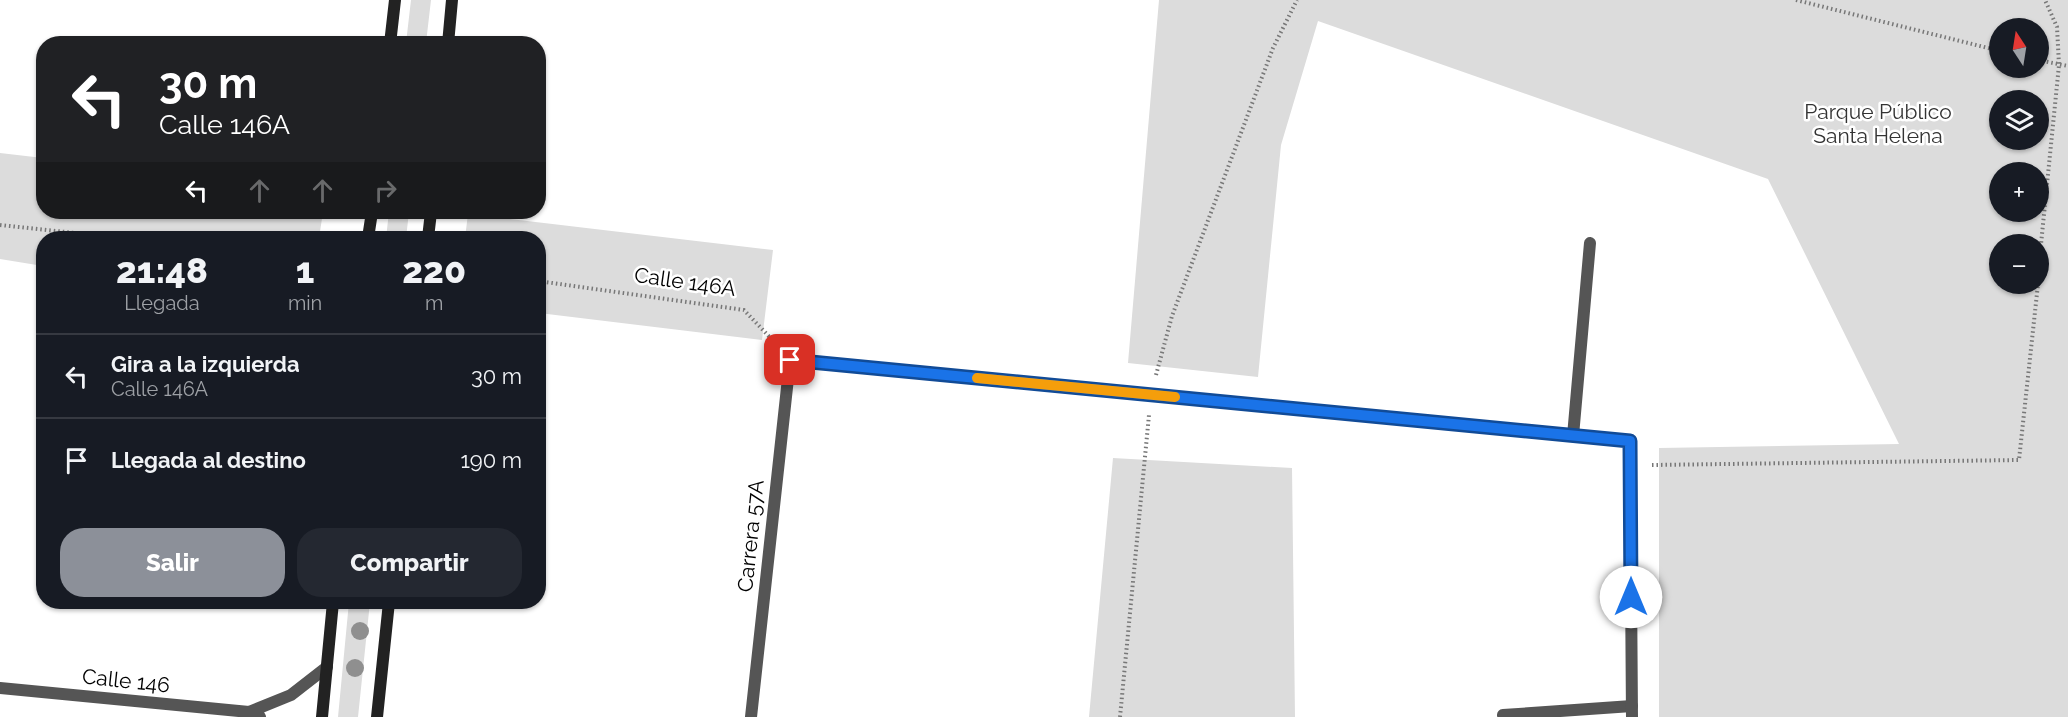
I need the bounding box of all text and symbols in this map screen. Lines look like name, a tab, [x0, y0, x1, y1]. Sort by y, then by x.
north arrow	[1989, 18, 2049, 78]
map controls	[1989, 18, 2049, 294]
text: 30 m	[159, 59, 257, 108]
icon: left	[60, 60, 138, 138]
button: layers	[1989, 90, 2049, 150]
park label: Parque Público Santa Helena	[1804, 99, 1952, 148]
text: Calle 146A	[159, 109, 290, 140]
button: +	[1989, 162, 2049, 222]
icon: left	[180, 174, 213, 207]
icon: ahead	[243, 174, 276, 207]
icon: ahead	[306, 174, 339, 207]
icon: right	[369, 174, 402, 207]
button: −	[1989, 234, 2049, 294]
text: 21:48	[116, 249, 208, 291]
text: 1	[296, 249, 314, 291]
text: 220	[402, 249, 466, 291]
street label: Calle 146A	[633, 262, 737, 301]
text: Llegada	[124, 291, 200, 315]
text: min	[288, 291, 322, 315]
text: m	[425, 291, 443, 315]
pin	[764, 334, 815, 385]
icon: arrive	[773, 343, 806, 376]
text: Gira a la izquierda	[111, 351, 300, 377]
icon: left	[60, 360, 93, 393]
text: 30 m	[471, 363, 522, 389]
text: Calle 146A	[111, 377, 208, 401]
icon: arrive	[60, 444, 93, 477]
text: Llegada al destino	[111, 447, 306, 473]
text: 190 m	[460, 447, 522, 473]
street label: Carrera 57A	[732, 479, 769, 593]
button: Salir	[60, 528, 285, 597]
button: Compartir	[297, 528, 522, 597]
position arrow	[1599, 565, 1663, 629]
street label: Calle 146	[81, 663, 171, 698]

